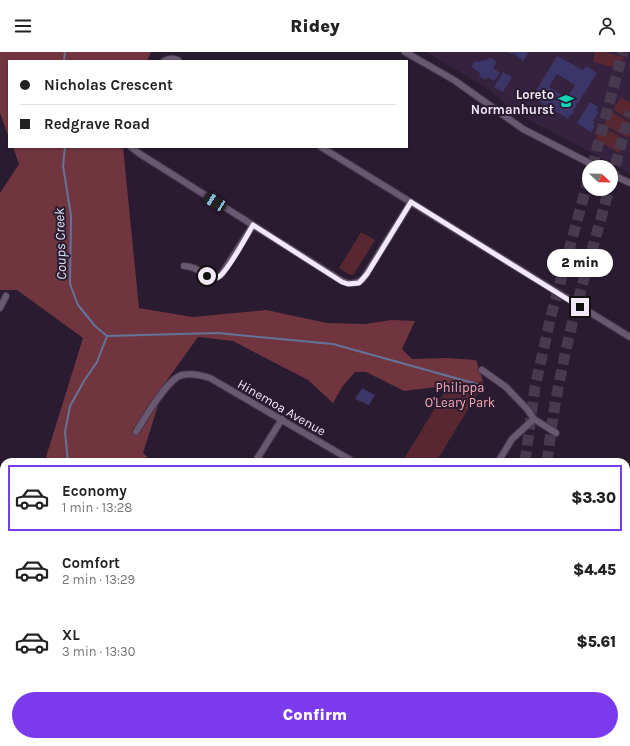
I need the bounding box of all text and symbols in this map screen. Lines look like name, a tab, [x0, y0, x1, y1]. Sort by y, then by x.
icon: menu	[12, 15, 34, 37]
text: Ridey	[290, 15, 340, 37]
icon: person	[596, 15, 618, 37]
text: Nicholas Crescent	[44, 76, 173, 94]
place label: Loreto Normanhurst	[471, 87, 554, 117]
school or university icon: Loreto Normanhurst	[557, 92, 575, 110]
text: Redgrave Road	[44, 115, 150, 133]
north arrow	[582, 160, 618, 196]
map controls	[582, 160, 618, 196]
car	[202, 191, 228, 213]
water label: Coups Creek	[51, 207, 70, 280]
callout: 2 min	[547, 249, 613, 277]
text: 2 min	[561, 255, 599, 270]
route start	[198, 267, 216, 285]
route end	[571, 298, 589, 316]
street label: Hinemoa Avenue	[235, 376, 329, 439]
park label: Philippa O'Leary Park	[425, 380, 495, 410]
icon: car	[14, 480, 50, 516]
text: Economy	[62, 482, 127, 500]
text: $3.30	[571, 489, 616, 507]
text: 1 min · 13:28	[62, 500, 132, 515]
icon: car	[14, 552, 50, 588]
text: Comfort	[62, 554, 120, 572]
text: $4.45	[573, 561, 616, 579]
text: 2 min · 13:29	[62, 572, 135, 587]
icon: car	[14, 624, 50, 660]
text: XL	[62, 626, 80, 644]
text: $5.61	[577, 633, 616, 651]
text: 3 min · 13:30	[62, 644, 136, 659]
button: Confirm	[12, 692, 618, 738]

